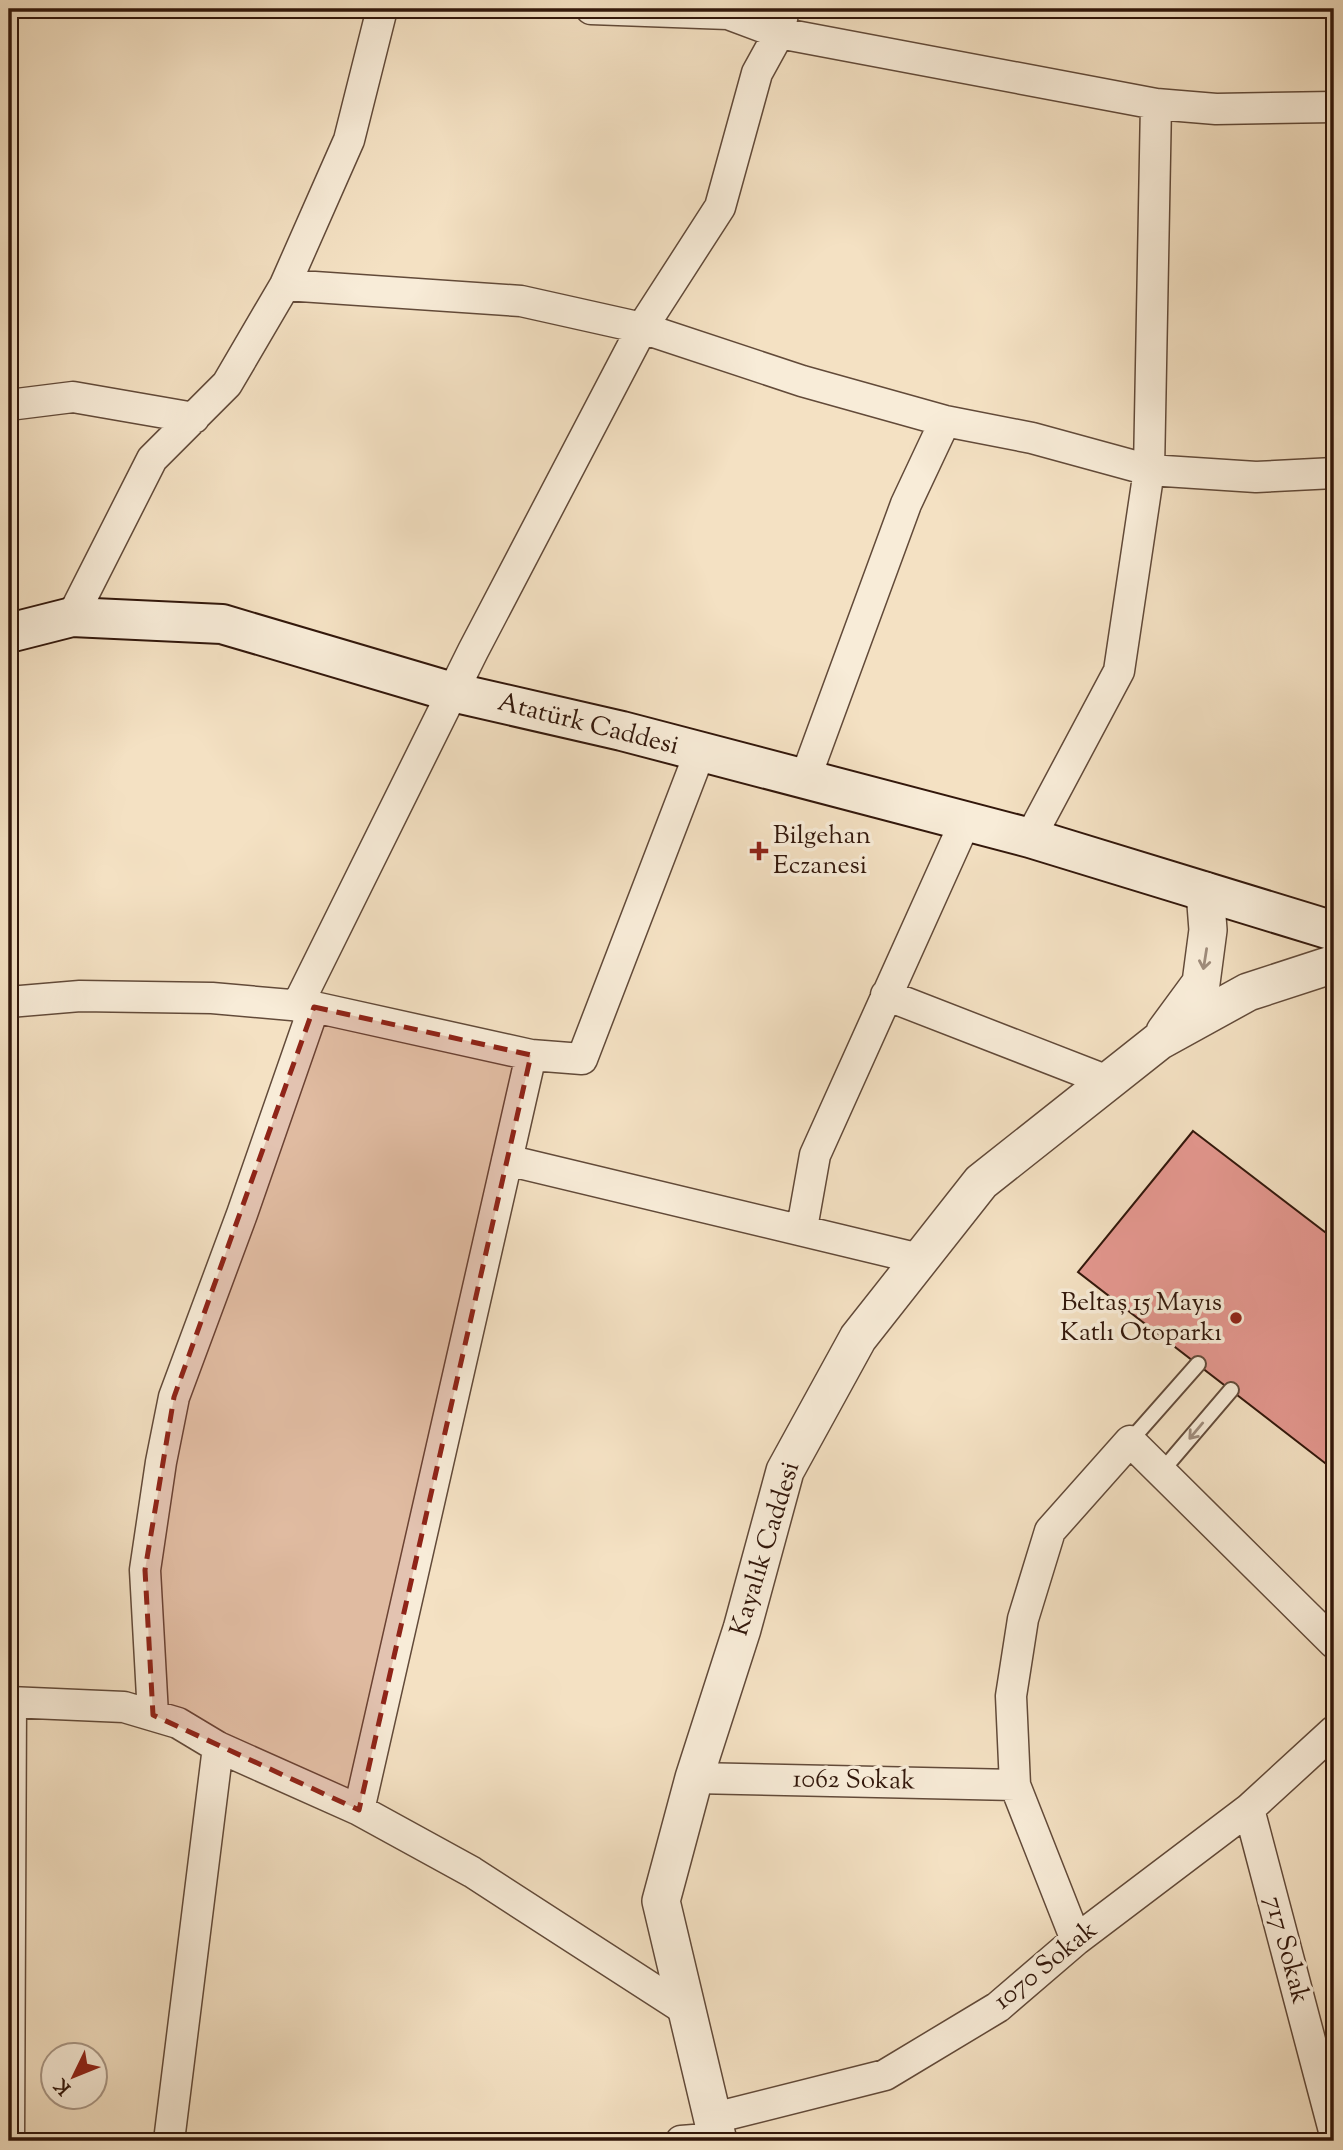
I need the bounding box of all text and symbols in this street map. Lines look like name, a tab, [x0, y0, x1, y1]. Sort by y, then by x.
street label: Atatürk Caddesi	[494, 685, 682, 765]
place label: Bilgehan Eczanesi	[773, 818, 871, 885]
marker: Bilgehan Eczanesi	[751, 843, 767, 859]
one-way arrow	[1198, 947, 1211, 970]
place label: Beltaş 15 Mayıs Katlı Otoparkı	[1060, 1285, 1222, 1352]
marker: Beltaş 15 Mayıs Katlı Otoparkı	[1228, 1310, 1244, 1326]
one-way arrow	[1188, 1422, 1204, 1440]
street label: Kayalık Caddesi	[722, 1457, 810, 1641]
street label: 1062 Sokak	[792, 1761, 916, 1801]
street label: 717 Sokak	[1254, 1892, 1318, 2008]
street label: 1070 Sokak	[986, 1913, 1106, 2019]
north arrow	[38, 2042, 108, 2112]
text: K	[49, 2071, 78, 2100]

